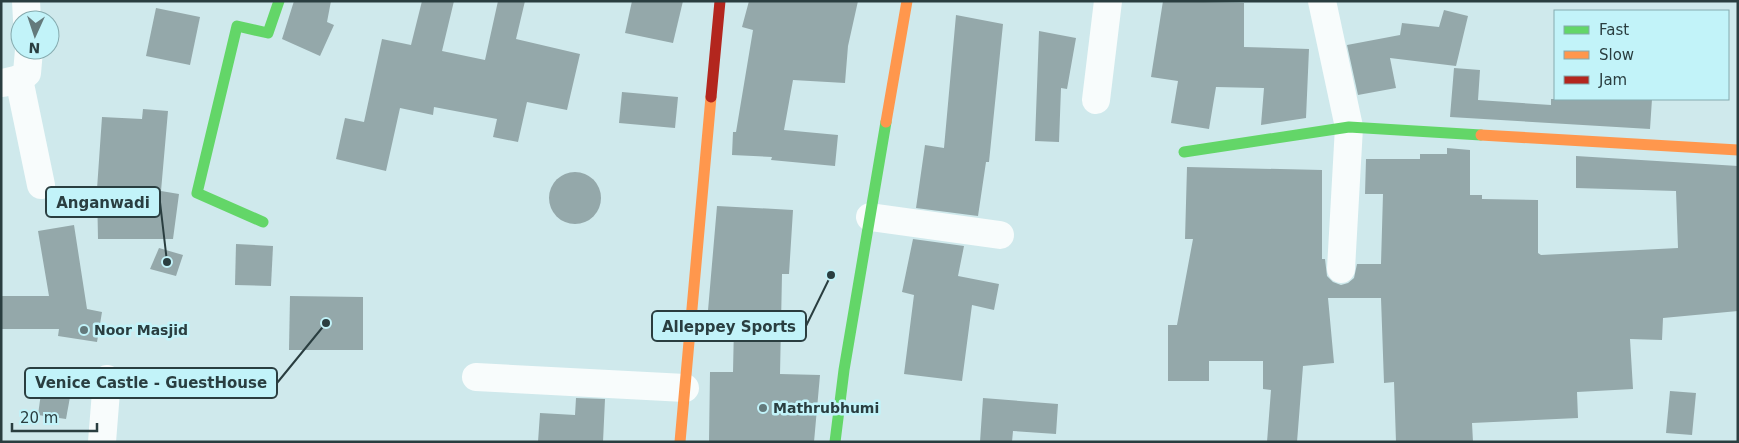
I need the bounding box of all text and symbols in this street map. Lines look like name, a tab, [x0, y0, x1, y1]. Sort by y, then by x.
north arrow	[10, 10, 60, 60]
legend	[1554, 10, 1729, 100]
text: Fast	[1599, 21, 1629, 39]
text: N	[28, 40, 41, 56]
text: Slow	[1599, 46, 1634, 64]
text: Jam	[1598, 71, 1627, 89]
callout: Anganwadi	[46, 187, 160, 217]
text: Anganwadi	[56, 194, 150, 212]
callout: Alleppey Sports	[652, 311, 806, 341]
text: Alleppey Sports	[662, 318, 796, 336]
place label: Noor Masjid	[94, 322, 188, 338]
marker: Noor Masjid	[78, 324, 90, 336]
callout: Venice Castle - GuestHouse	[25, 368, 277, 398]
text: Venice Castle - GuestHouse	[35, 374, 267, 392]
scale bar	[12, 400, 98, 432]
place label: Mathrubhumi	[773, 400, 879, 416]
marker: Mathrubhumi	[757, 402, 769, 414]
text: 20 m	[20, 409, 58, 427]

